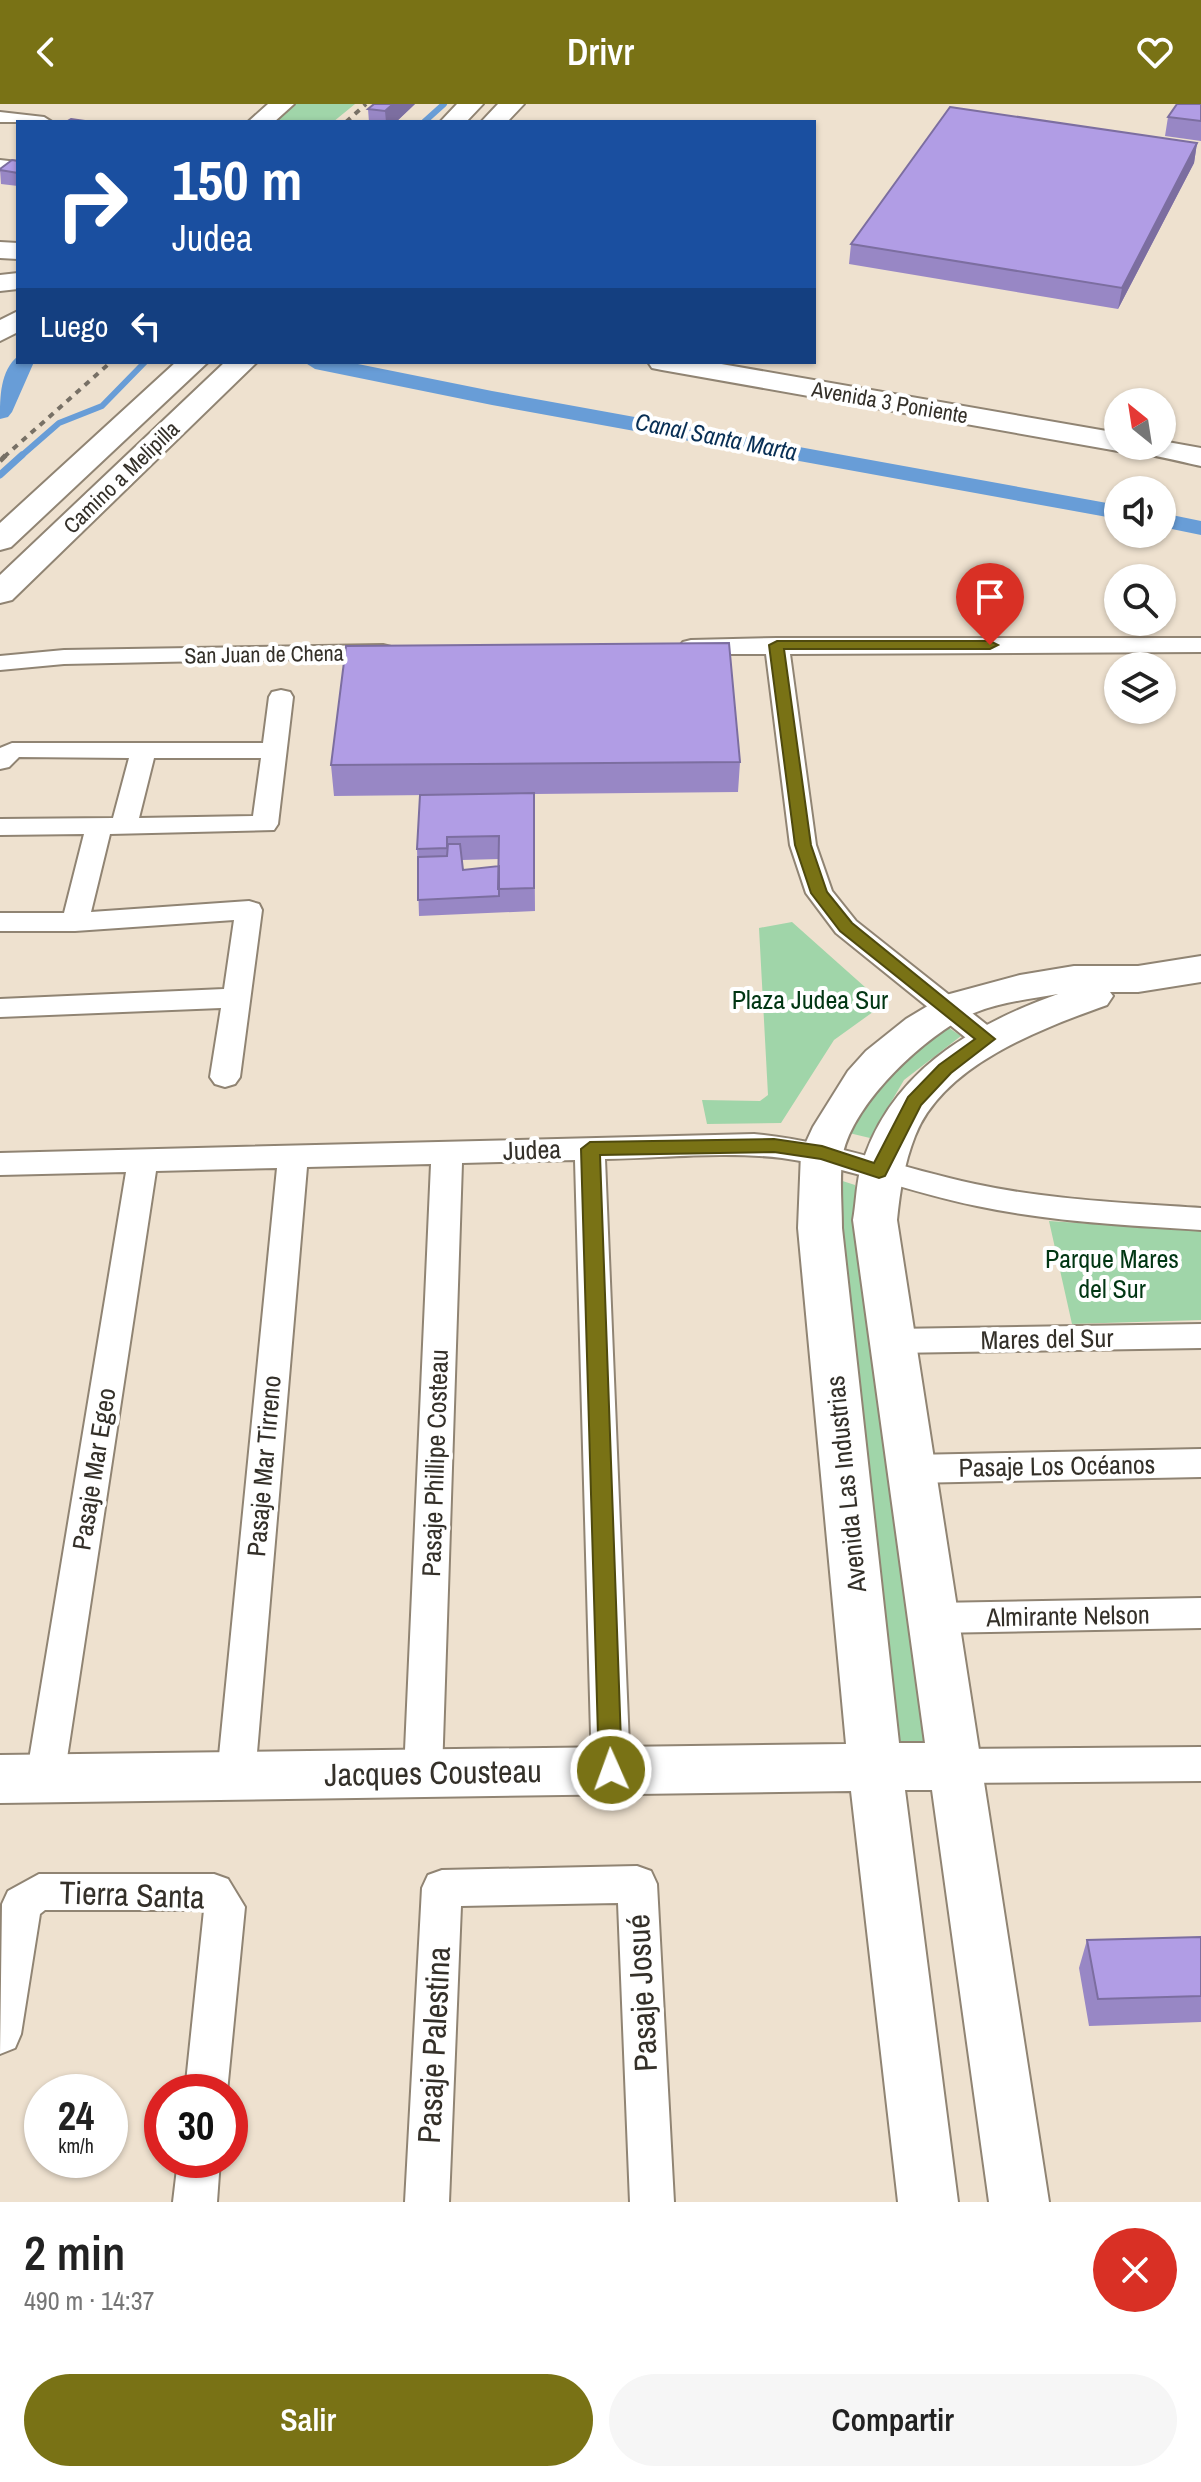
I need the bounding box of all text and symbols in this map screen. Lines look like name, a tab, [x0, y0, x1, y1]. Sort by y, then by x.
text: Drivr	[567, 28, 634, 76]
icon: back	[24, 30, 68, 74]
icon: heart	[1133, 30, 1177, 74]
text: 150 m	[172, 142, 302, 217]
icon: right	[40, 152, 144, 256]
text: Judea	[172, 214, 252, 262]
icon: left	[124, 304, 168, 348]
text: Luego	[40, 306, 108, 346]
street label: Avenida 3 Poniente	[809, 373, 970, 431]
north arrow	[1104, 388, 1176, 460]
map controls	[1104, 388, 1176, 724]
water label: Canal Santa Marta	[633, 405, 800, 467]
street label: Camino a Melipilla	[56, 414, 186, 540]
button: sound	[1104, 476, 1176, 548]
pin	[956, 563, 1024, 645]
button: search	[1104, 564, 1176, 636]
icon: arrive	[968, 575, 1012, 619]
street label: San Juan de Chena	[184, 638, 344, 670]
button: layers	[1104, 652, 1176, 724]
park label: Plaza Judea Sur	[732, 982, 888, 1017]
street label: Judea	[502, 1131, 562, 1168]
park label: Parque Mares del Sur	[1045, 1241, 1179, 1306]
street label: Mares del Sur	[980, 1320, 1114, 1357]
street label: Pasaje Phillipe Costeau	[413, 1349, 456, 1577]
street label: Pasaje Mar Tirreno	[238, 1374, 289, 1558]
street label: Avenida Las Industrias	[817, 1374, 874, 1595]
street label: Pasaje Mar Egeo	[63, 1385, 124, 1552]
street label: Pasaje Los Océanos	[958, 1446, 1156, 1485]
street label: Almirante Nelson	[985, 1597, 1150, 1634]
position arrow	[569, 1728, 653, 1812]
street label: Jacques Cousteau	[324, 1749, 542, 1796]
street label: Tierra Santa	[59, 1870, 206, 1919]
street label: Pasaje Josué	[616, 1913, 667, 2073]
street label: Pasaje Palestina	[407, 1945, 460, 2144]
speed limit sign: 30	[144, 2074, 248, 2178]
text: 24	[58, 2089, 94, 2142]
text: km/h	[58, 2132, 94, 2159]
text: 2 min	[24, 2220, 125, 2285]
button: close	[1093, 2228, 1177, 2312]
text: 490 m · 14:37	[24, 2283, 154, 2318]
button: Salir	[24, 2374, 593, 2466]
button: Compartir	[609, 2374, 1177, 2466]

